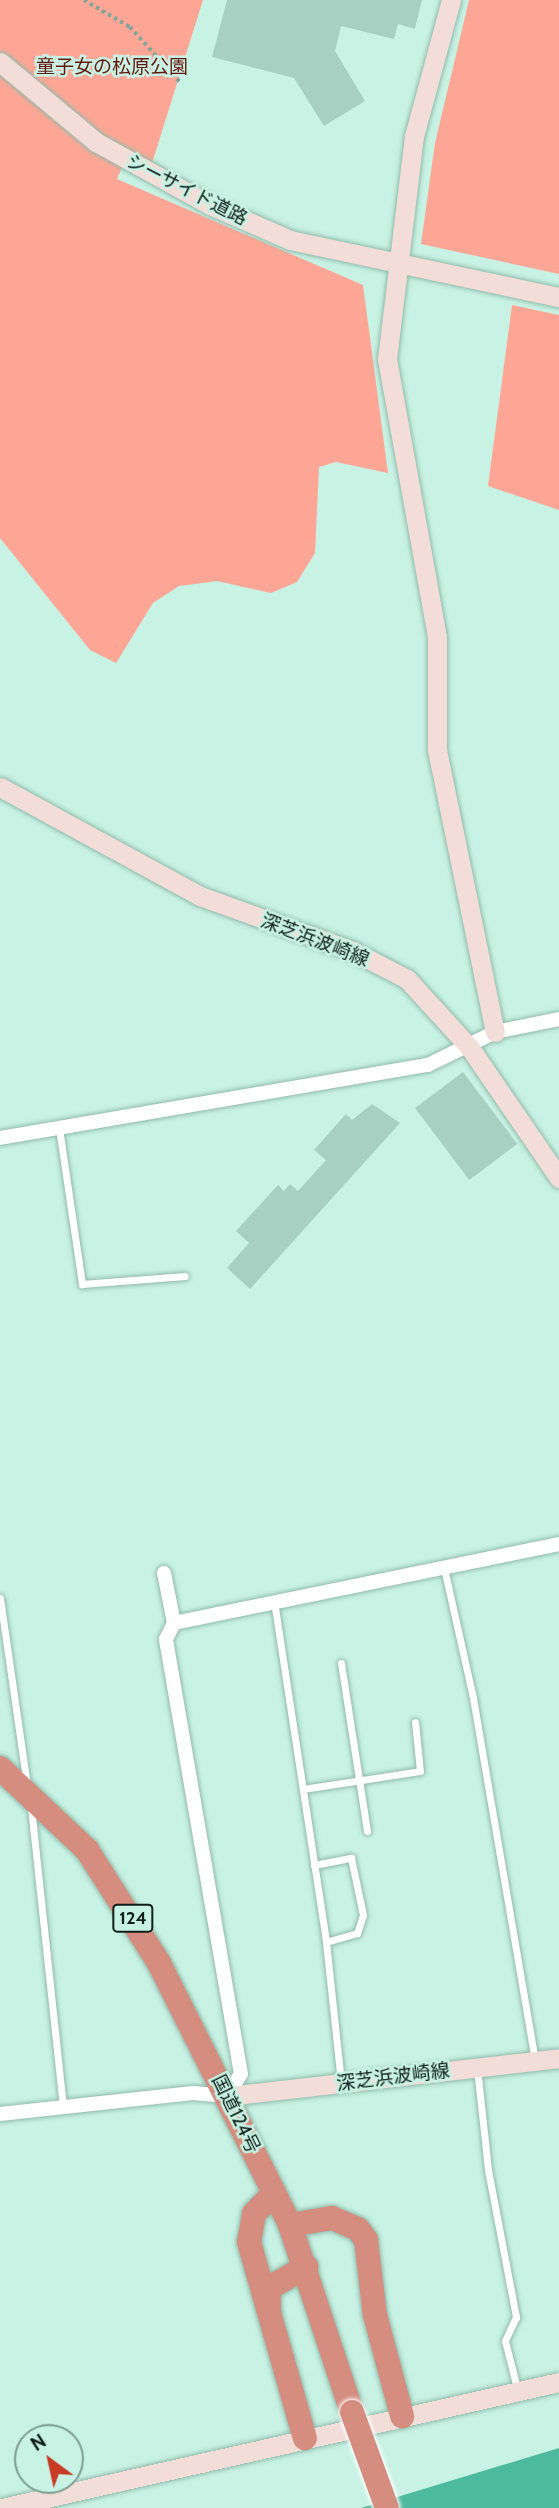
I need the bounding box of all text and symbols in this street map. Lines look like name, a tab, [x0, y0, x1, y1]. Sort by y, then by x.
park label: 童子女の松原公園	[36, 56, 188, 78]
street label: シーサイド道路	[123, 150, 251, 230]
street label: 深芝浜波崎線	[258, 909, 372, 971]
road number: 124	[112, 1904, 154, 1932]
street label: 深芝浜波崎線	[335, 2059, 451, 2095]
street label: 国道124号	[207, 2071, 265, 2157]
north arrow	[14, 2424, 84, 2494]
text: N	[26, 2429, 50, 2456]

